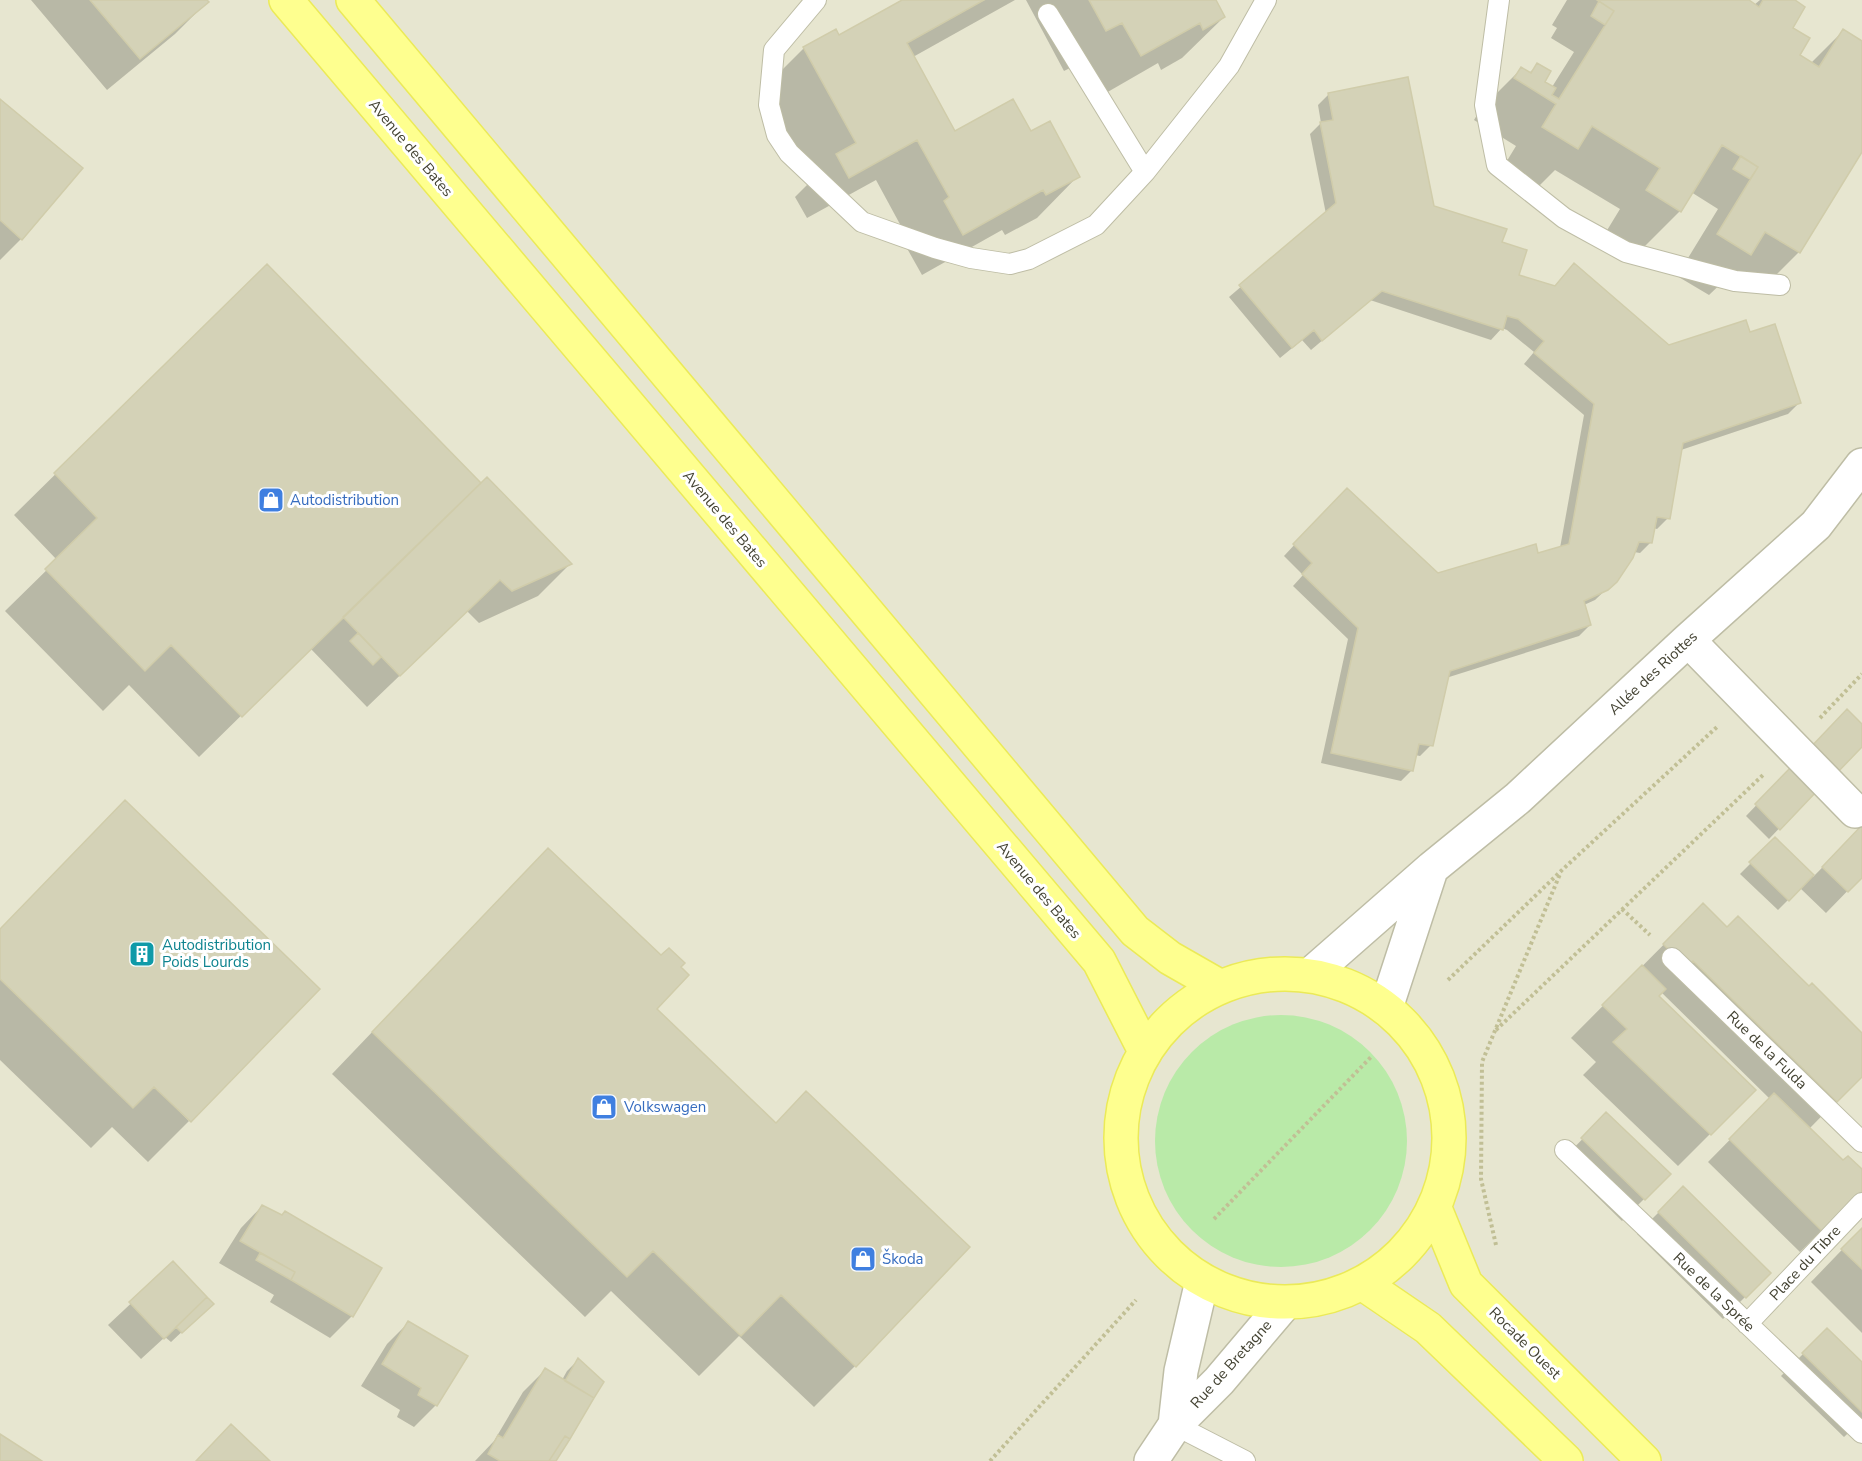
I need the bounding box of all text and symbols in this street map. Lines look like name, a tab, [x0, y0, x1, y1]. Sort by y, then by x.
street label: Avenue des Bates	[364, 95, 458, 201]
street label: Avenue des Bates	[678, 466, 772, 572]
shop icon: Autodistribution	[256, 485, 286, 515]
place label: Autodistribution	[290, 490, 399, 510]
street label: Allée des Riottes	[1604, 627, 1702, 719]
street label: Avenue des Bates	[992, 837, 1086, 943]
place label: Autodistribution Poids Lourds	[162, 935, 271, 972]
building icon: Autodistribution Poids Lourds	[127, 939, 157, 969]
street label: Rue de la Fulda	[1722, 1006, 1812, 1094]
shop icon: Volkswagen	[589, 1092, 619, 1122]
place label: Volkswagen	[623, 1097, 706, 1117]
street label: Place du Tibre	[1765, 1221, 1845, 1305]
shop icon: Škoda	[848, 1244, 878, 1274]
place label: Škoda	[882, 1248, 924, 1269]
street label: Rue de la Sprée	[1669, 1248, 1759, 1336]
street label: Rocade Ouest	[1485, 1303, 1566, 1384]
street label: Rue de Bretagne	[1186, 1315, 1276, 1413]

